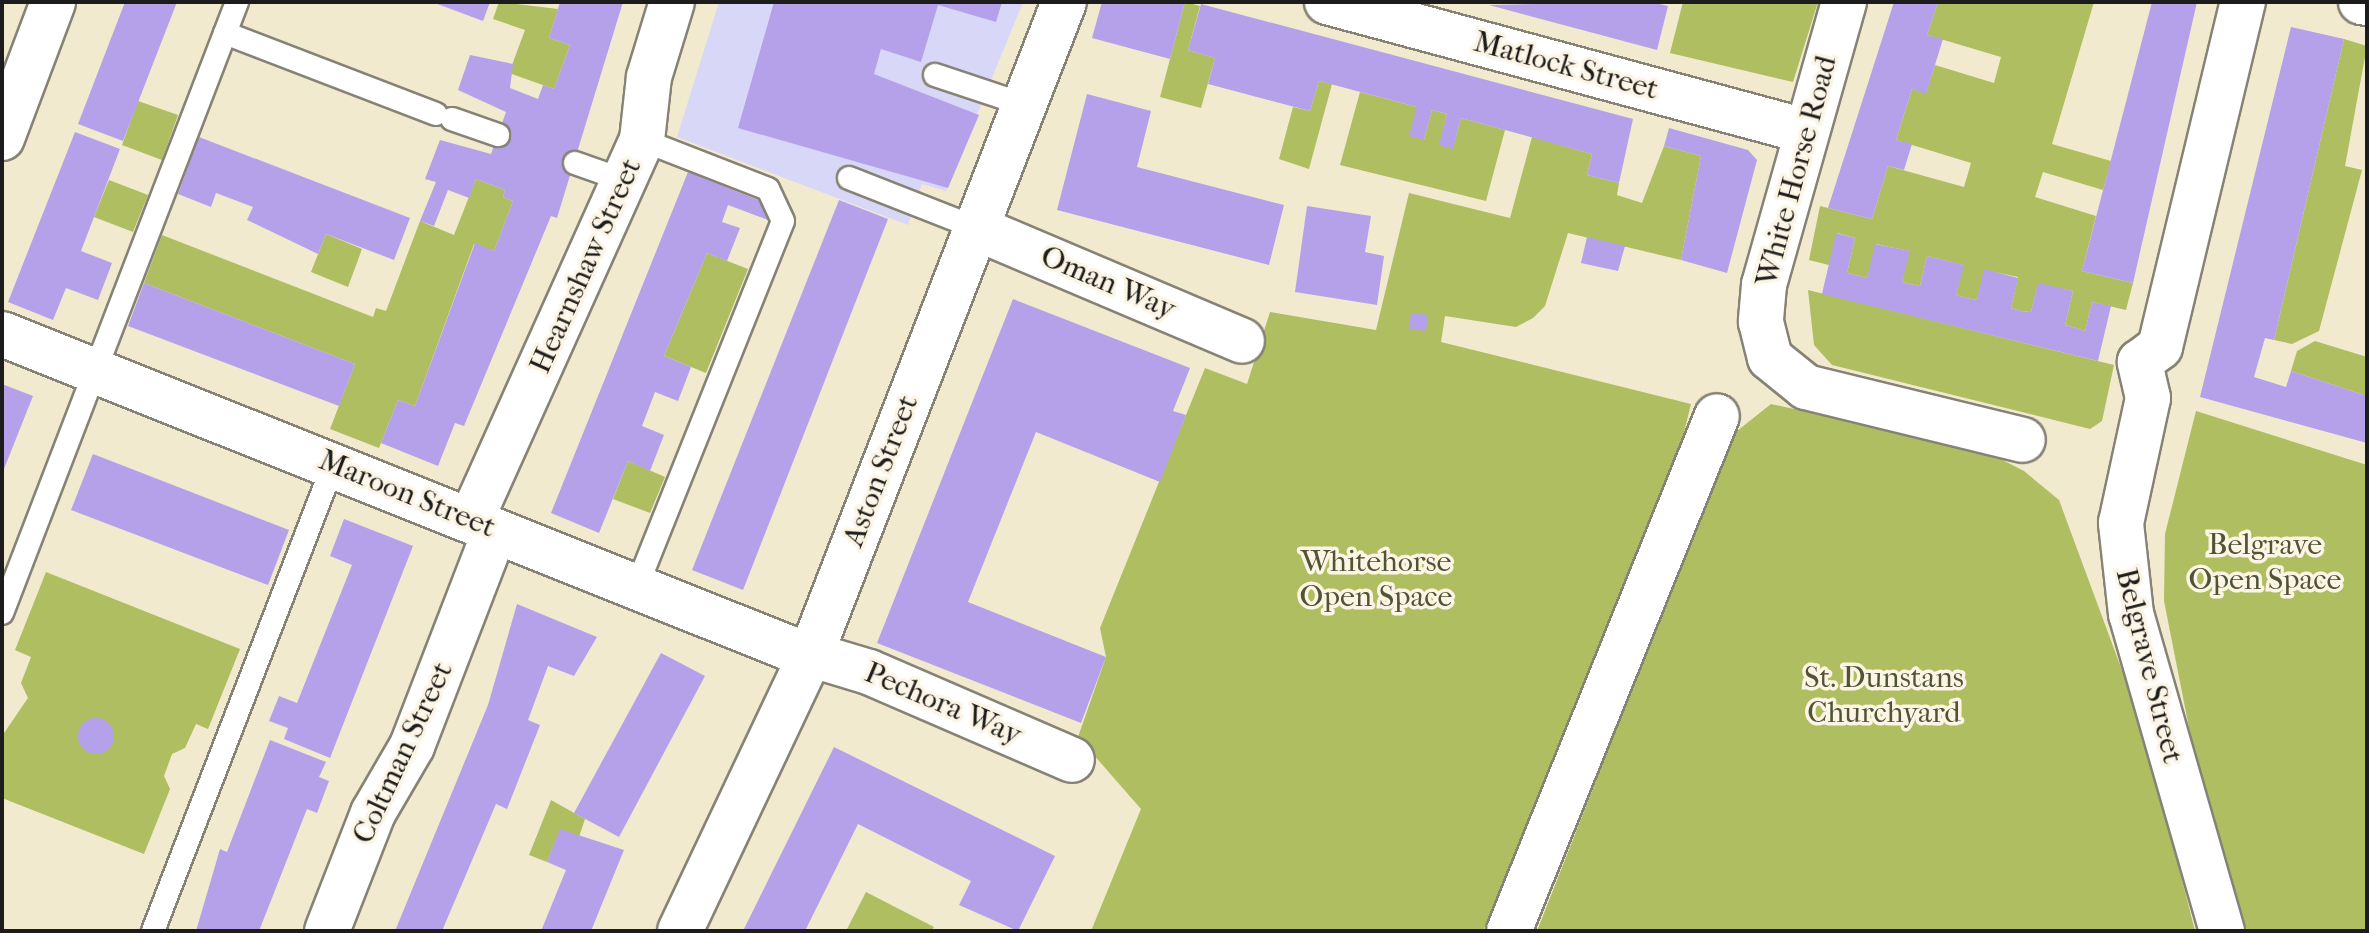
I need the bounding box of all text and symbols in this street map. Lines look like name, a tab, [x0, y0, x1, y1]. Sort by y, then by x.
street label: Matlock Street	[1470, 24, 1662, 108]
street label: White Horse Road	[1749, 52, 1845, 290]
street label: Hearnshaw Street	[523, 153, 649, 379]
street label: Oman Way	[1035, 238, 1181, 328]
street label: Aston Street	[836, 390, 926, 552]
street label: Maroon Street	[313, 442, 501, 546]
park label: Belgrave Open Space	[2189, 527, 2341, 598]
park label: Whitehorse Open Space	[1300, 544, 1452, 614]
street label: Belgrave Street	[2107, 565, 2191, 767]
street label: Pechora Way	[859, 655, 1027, 753]
street label: Coltman Street	[345, 657, 461, 849]
park label: St. Dunstans Churchyard	[1804, 660, 1964, 730]

